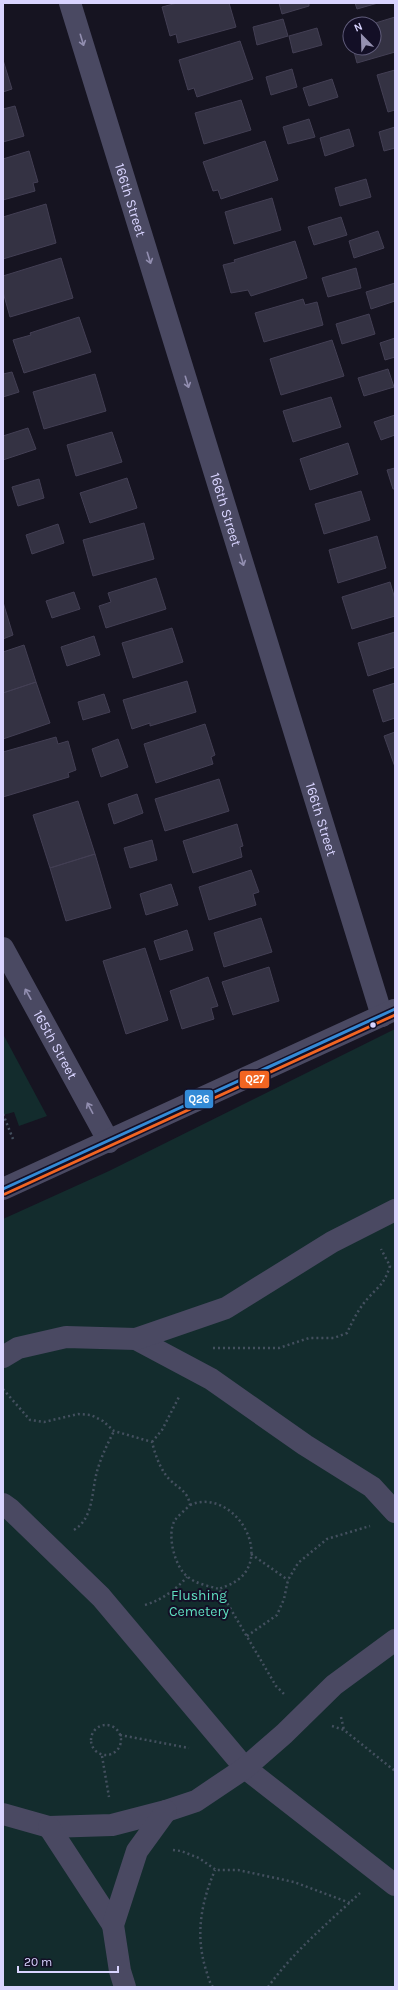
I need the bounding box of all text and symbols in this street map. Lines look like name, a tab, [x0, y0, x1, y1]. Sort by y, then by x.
north arrow	[342, 16, 382, 56]
text: N	[352, 20, 364, 35]
one-way arrow	[78, 34, 86, 46]
street label: 166th Street	[111, 161, 149, 239]
one-way arrow	[146, 251, 153, 264]
one-way arrow	[184, 376, 191, 389]
street label: 166th Street	[206, 471, 245, 549]
one-way arrow	[239, 553, 246, 566]
street label: 166th Street	[302, 780, 340, 858]
one-way arrow	[24, 988, 31, 1000]
street label: 165th Street	[30, 1007, 81, 1082]
unlabelled marker	[368, 1020, 378, 1030]
line badge: Q27	[239, 1070, 270, 1089]
text: Q27	[245, 1073, 265, 1086]
line badge: Q26	[184, 1089, 214, 1109]
text: Q26	[189, 1093, 210, 1106]
one-way arrow	[86, 1102, 94, 1114]
park label: Flushing Cemetery	[169, 1587, 230, 1620]
scale bar	[18, 1948, 118, 1974]
text: 20 m	[24, 1955, 52, 1969]

